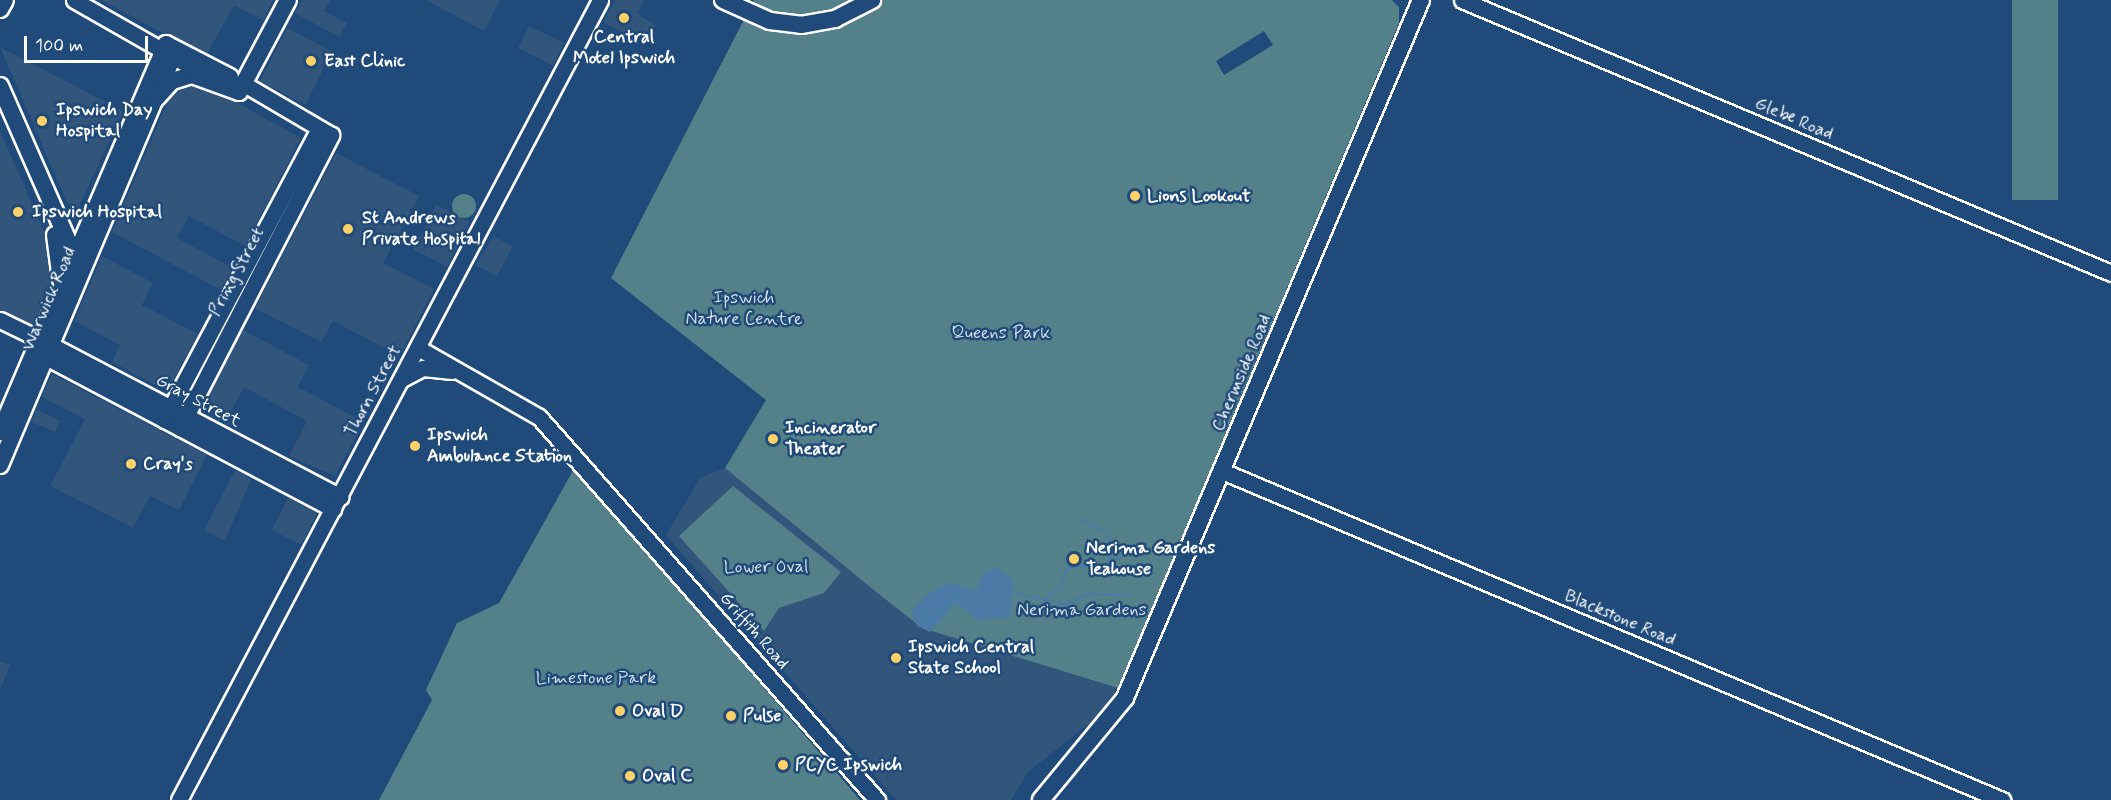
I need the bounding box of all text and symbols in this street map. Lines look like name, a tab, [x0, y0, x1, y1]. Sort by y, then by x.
marker: Central Motel Ipswich	[617, 11, 631, 25]
scale bar	[27, 24, 152, 62]
place label: Central Motel Ipswich	[571, 27, 677, 70]
text: 100 m	[35, 34, 83, 58]
place label: East Clinic	[324, 50, 405, 72]
marker: East Clinic	[302, 52, 320, 70]
street label: Glebe Road	[1751, 93, 1837, 145]
place label: Ipswich Day Hospital	[56, 100, 153, 142]
marker: Ipswich Day Hospital	[33, 112, 51, 130]
place label: Lions Lookout	[1147, 185, 1250, 207]
marker: Lions Lookout	[1128, 189, 1142, 203]
place label: Ipswich Hospital	[32, 201, 162, 223]
marker: Ipswich Hospital	[9, 203, 27, 221]
place label: St Andrews Private Hospital	[362, 208, 488, 250]
marker: St Andrews Private Hospital	[339, 220, 357, 238]
street label: Pring Street	[204, 223, 270, 321]
street label: Warwick Road	[18, 244, 80, 354]
park label: Ipswich Nature Centre	[686, 288, 802, 330]
street label: Chermside Road	[1208, 311, 1276, 435]
park label: Queens Park	[953, 322, 1049, 344]
street label: Thorn Street	[340, 342, 406, 440]
street label: Gray Street	[152, 370, 244, 432]
place label: Incinerator Theater	[785, 418, 876, 460]
place label: Ipswich Ambulance Station	[427, 425, 569, 468]
marker: Incinerator Theater	[766, 432, 780, 446]
marker: Ipswich Ambulance Station	[408, 439, 422, 453]
place label: Cray's	[143, 453, 193, 475]
marker: Cray's	[124, 457, 138, 471]
place label: Nerima Gardens Teahouse	[1086, 538, 1215, 580]
marker: Nerima Gardens Teahouse	[1067, 552, 1081, 566]
park label: Lower Oval	[723, 556, 809, 578]
street label: Blackstone Road	[1561, 585, 1679, 651]
street label: Griffith Road	[715, 588, 793, 674]
park label: Nerima Gardens	[1017, 599, 1147, 621]
place label: Ipswich Central State School	[908, 637, 1034, 680]
marker: Ipswich Central State School	[889, 651, 903, 665]
park label: Limestone Park	[537, 667, 655, 689]
place label: Oval D	[632, 700, 683, 722]
marker: Oval D	[613, 704, 627, 718]
place label: Pulse	[743, 705, 781, 727]
marker: Pulse	[724, 709, 738, 723]
place label: PCYC Ipswich	[795, 754, 904, 776]
marker: PCYC Ipswich	[776, 758, 790, 772]
place label: Oval C	[642, 765, 693, 787]
marker: Oval C	[623, 769, 637, 783]

